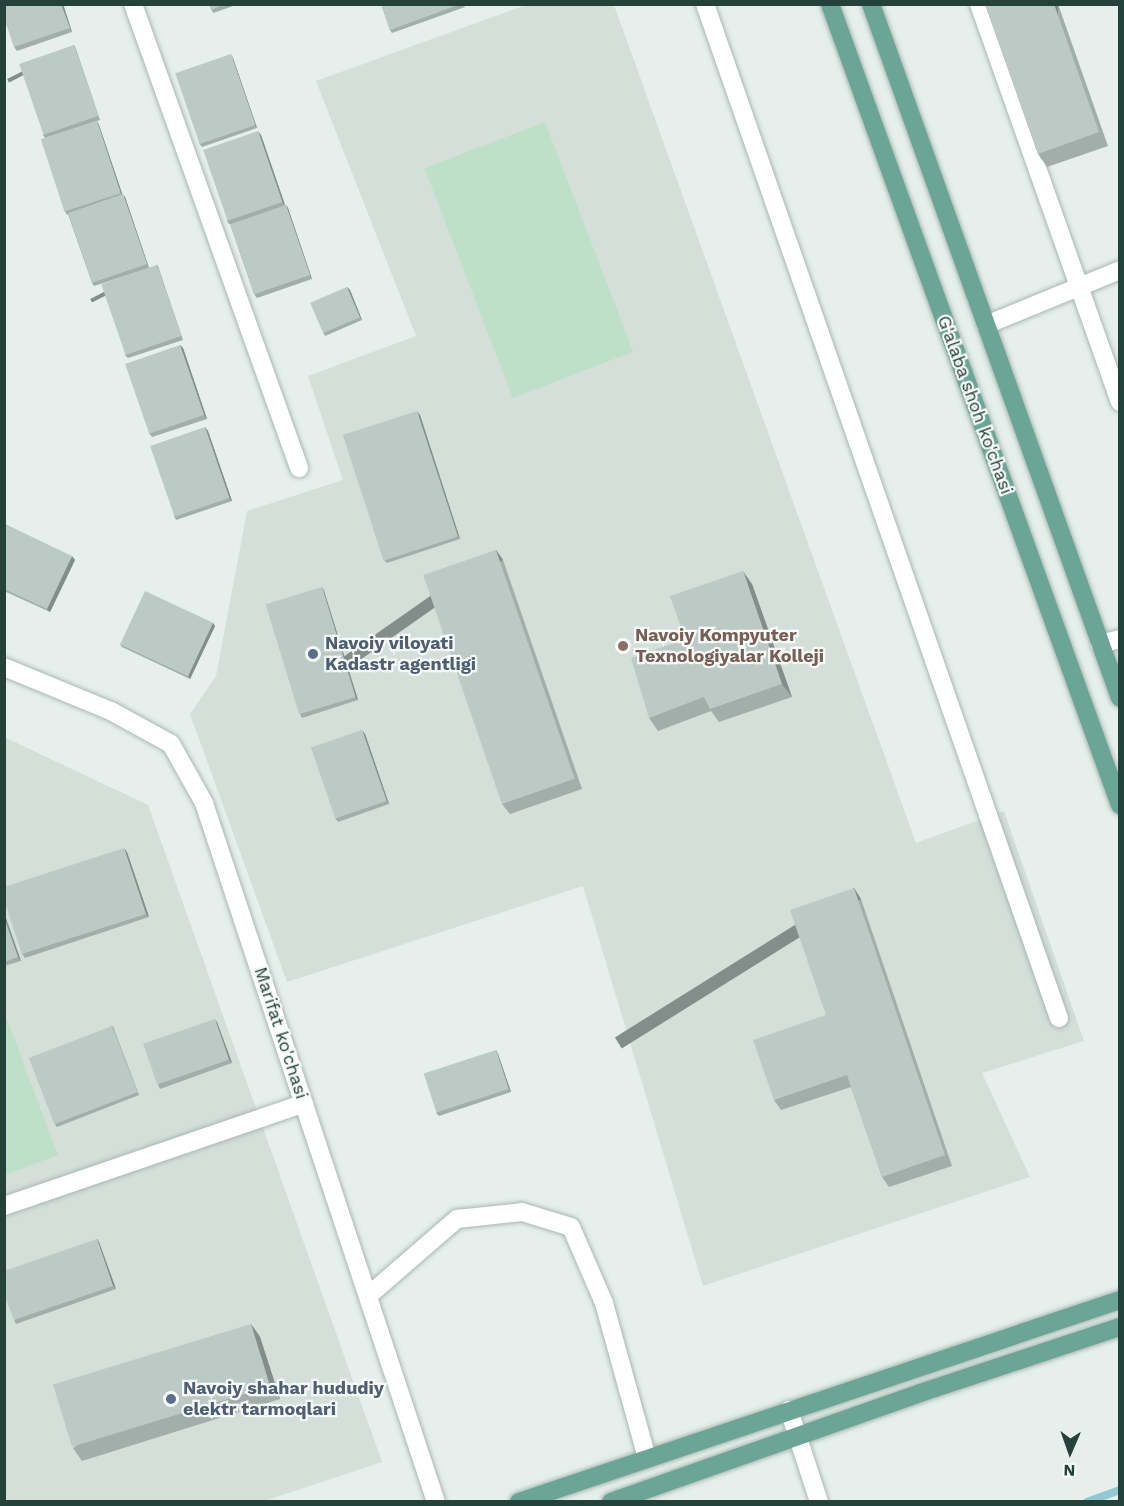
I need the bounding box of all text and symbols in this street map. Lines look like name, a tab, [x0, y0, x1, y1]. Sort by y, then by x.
street label: G'alaba shoh ko'chasi	[933, 312, 1017, 498]
place label: Navoiy Kompyuter Texnologiyalar Kolleji	[635, 625, 824, 668]
place label: Navoiy viloyati Kadastr agentligi	[325, 633, 476, 676]
marker: Navoiy Kompyuter Texnologiyalar Kolleji	[616, 639, 630, 653]
marker: Navoiy viloyati Kadastr agentligi	[306, 647, 320, 661]
street label: Marifat ko'chasi	[249, 964, 313, 1102]
place label: Navoiy shahar hududiy elektr tarmoqlari	[183, 1378, 385, 1420]
marker: Navoiy shahar hududiy elektr tarmoqlari	[164, 1392, 178, 1406]
north arrow	[1040, 1422, 1100, 1482]
text: N	[1063, 1461, 1076, 1480]

